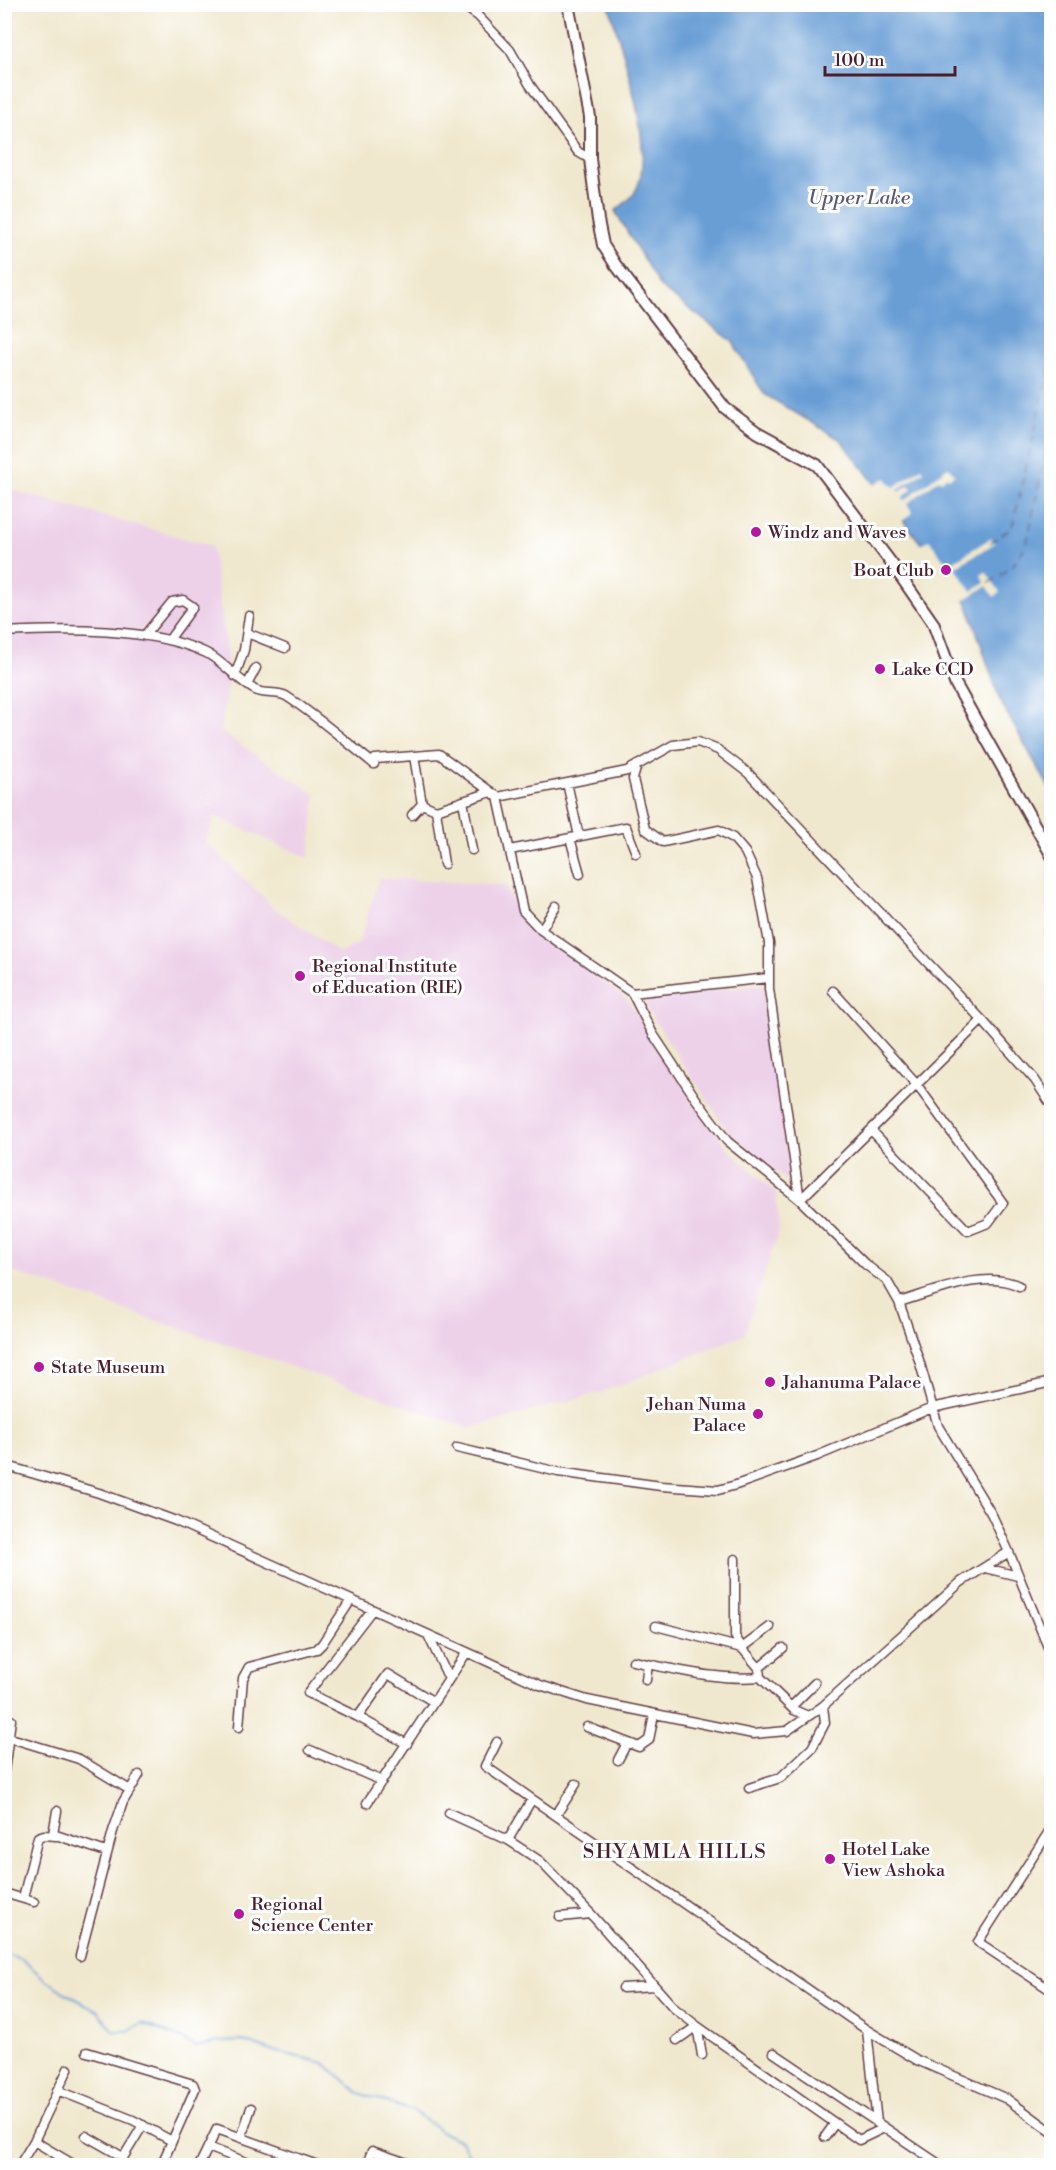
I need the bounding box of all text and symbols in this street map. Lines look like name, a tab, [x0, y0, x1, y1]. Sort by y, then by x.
scale bar	[825, 39, 956, 77]
text: 100 m	[834, 49, 885, 72]
water label: Upper Lake	[808, 186, 911, 211]
place label: Windz and Waves	[767, 521, 907, 544]
marker: Windz and Waves	[749, 525, 763, 539]
place label: Boat Club	[853, 559, 934, 582]
marker: Boat Club	[939, 563, 953, 577]
place label: Lake CCD	[892, 658, 974, 681]
marker: Lake CCD	[873, 662, 887, 676]
place label: Regional Institute of Education (RIE)	[312, 955, 463, 999]
marker: Regional Institute of Education (RIE)	[293, 969, 307, 983]
place label: State Museum	[51, 1356, 166, 1379]
marker: State Museum	[32, 1360, 46, 1374]
place label: Jahanuma Palace	[781, 1371, 921, 1394]
marker: Jahanuma Palace	[763, 1375, 777, 1389]
place label: Jehan Numa Palace	[646, 1393, 747, 1437]
marker: Jehan Numa Palace	[751, 1407, 765, 1421]
place label: Hotel Lake View Ashoka	[841, 1838, 946, 1882]
district label: SHYAMLA HILLS	[583, 1840, 767, 1865]
marker: Hotel Lake View Ashoka	[823, 1852, 837, 1866]
place label: Regional Science Center	[251, 1893, 374, 1937]
marker: Regional Science Center	[232, 1907, 246, 1921]

